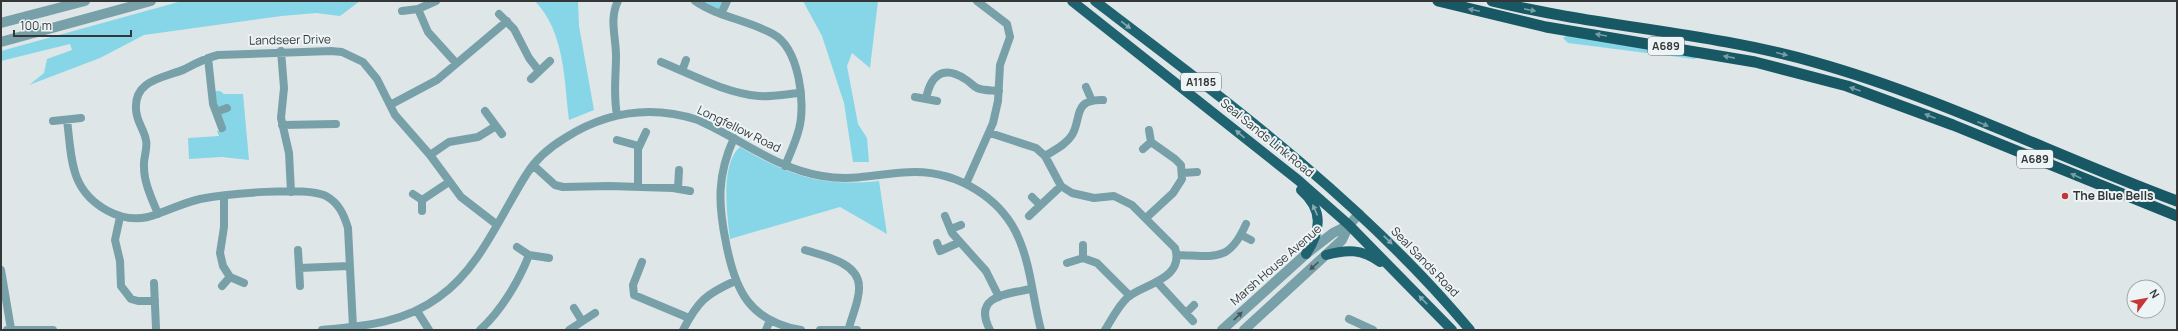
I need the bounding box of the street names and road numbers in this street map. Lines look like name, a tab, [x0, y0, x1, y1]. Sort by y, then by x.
street label: Landseer Drive	[249, 30, 331, 49]
road number: A689	[1648, 37, 1684, 55]
road number: A1185	[1181, 73, 1221, 91]
street label: Seal Sands Link Road	[1217, 95, 1318, 181]
street label: Longfellow Road	[695, 101, 784, 156]
road number: A689	[2017, 150, 2053, 168]
street label: Marsh House Avenue	[1226, 220, 1325, 309]
street label: Seal Sands Road	[1387, 223, 1463, 300]

